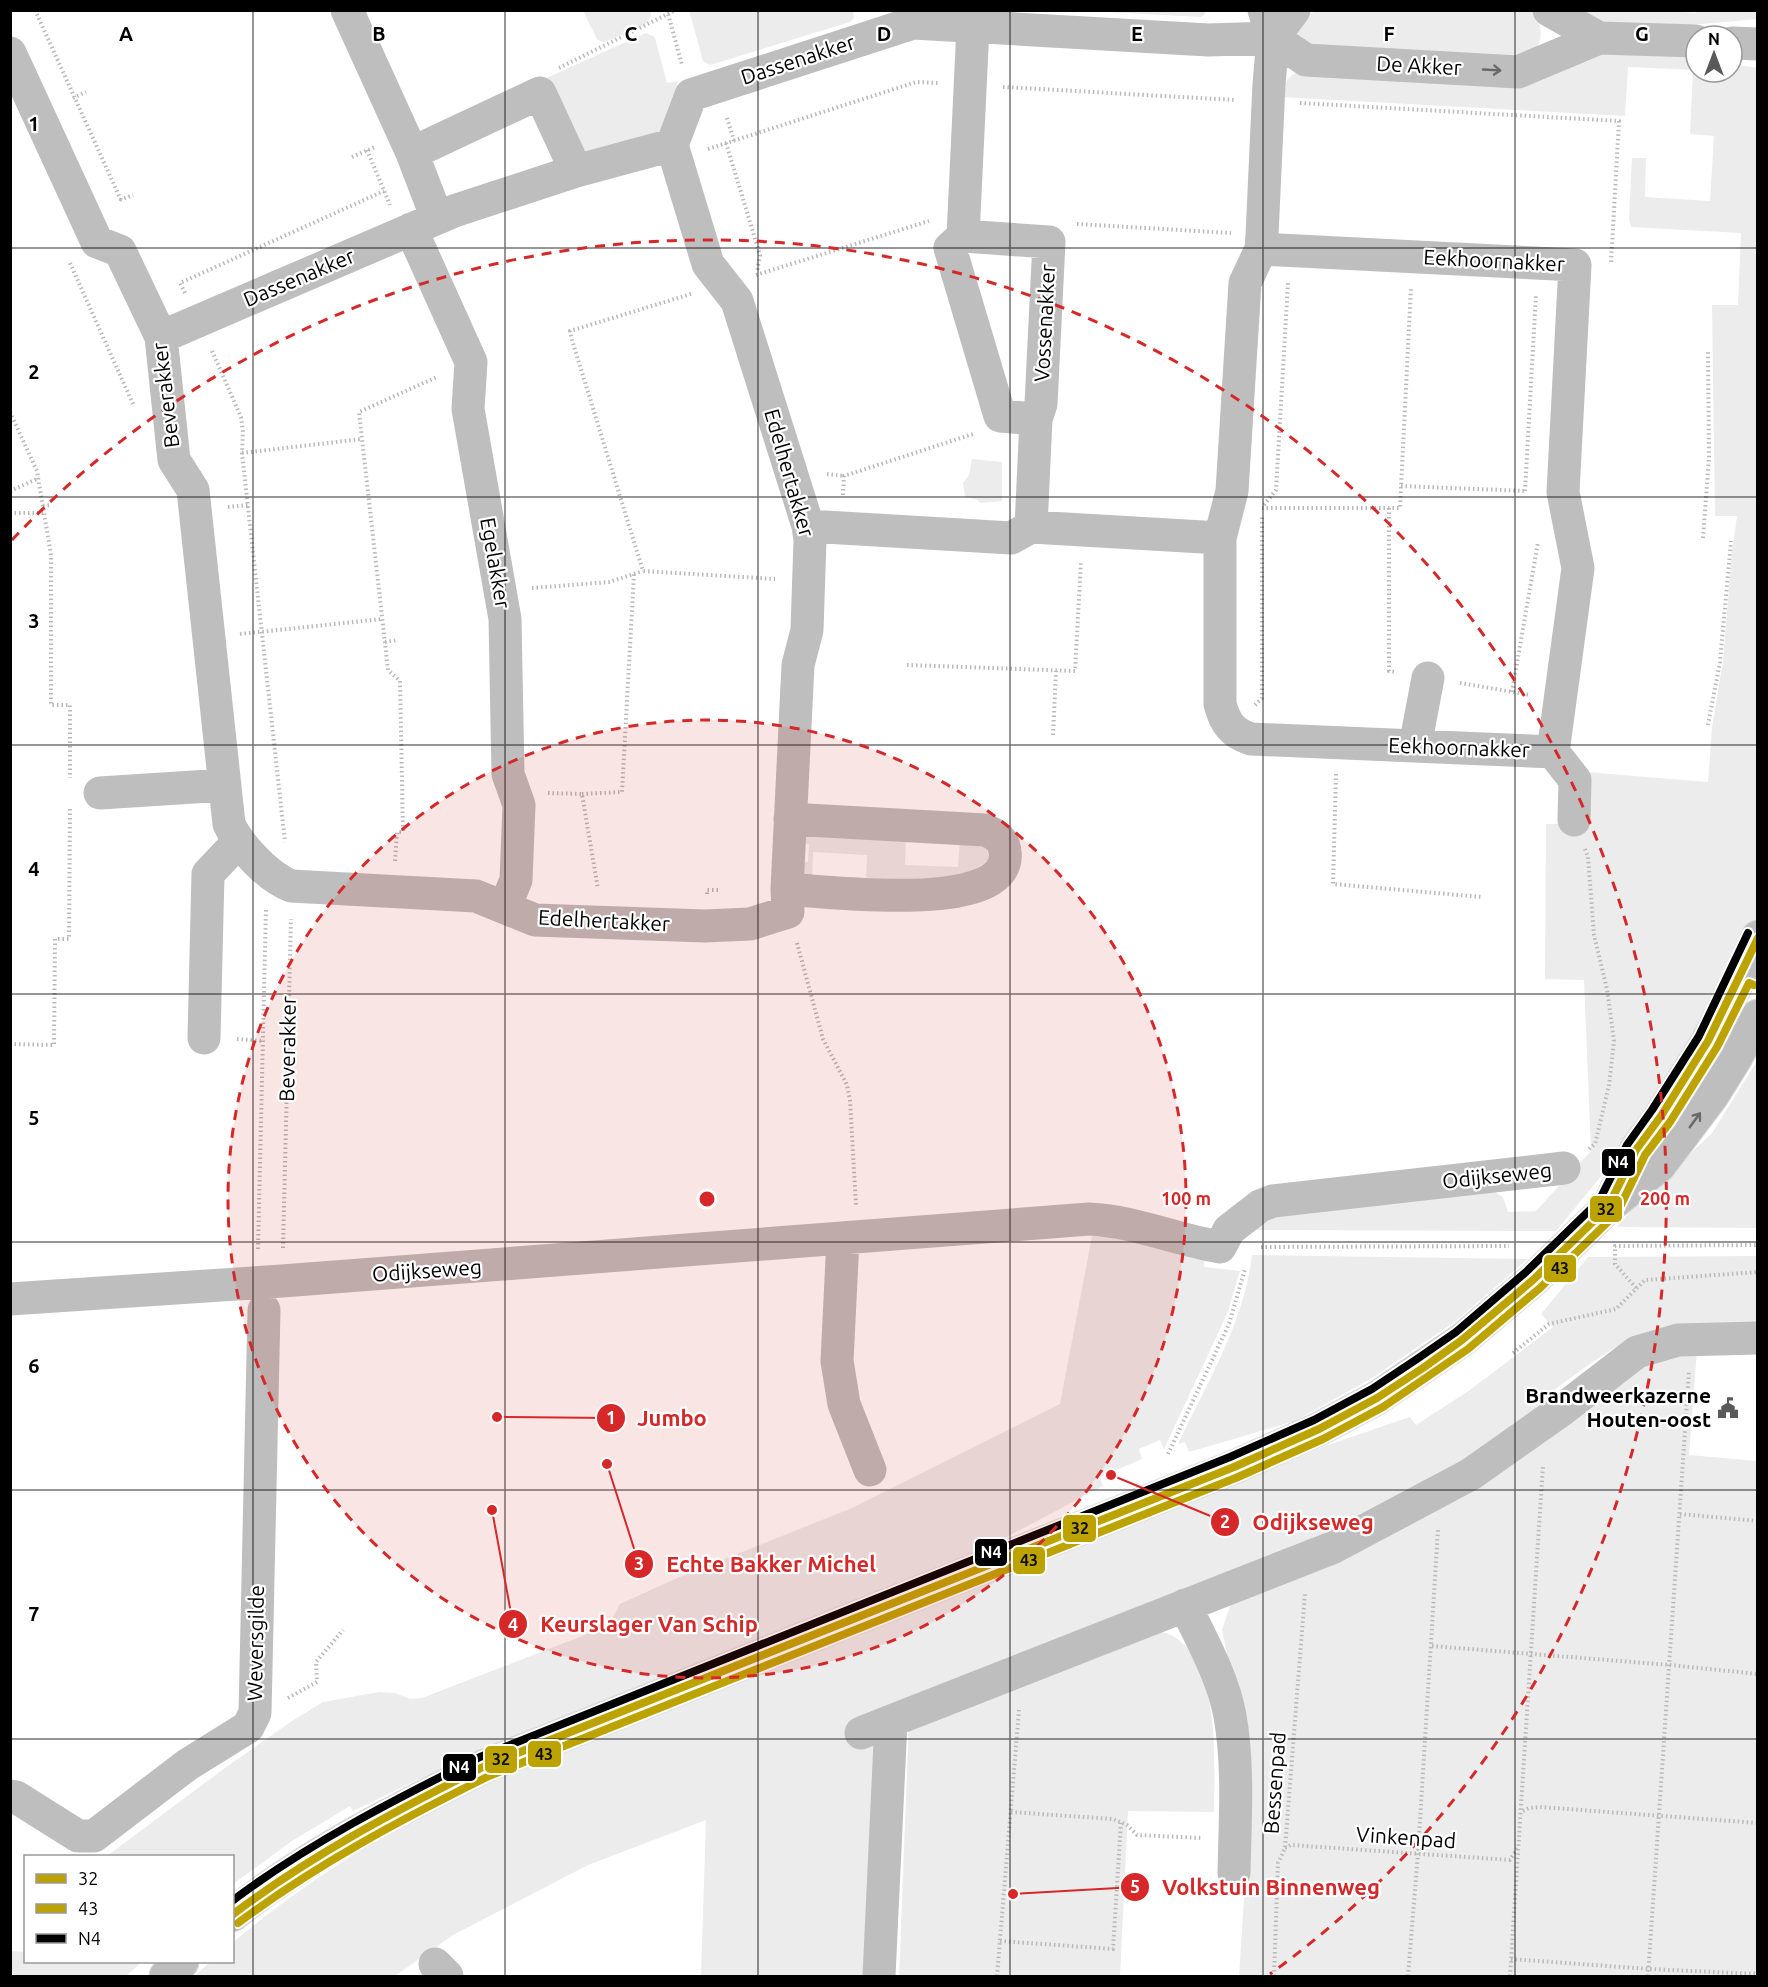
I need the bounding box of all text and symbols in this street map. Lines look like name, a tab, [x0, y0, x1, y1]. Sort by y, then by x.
text: A	[119, 22, 133, 45]
text: B	[372, 22, 386, 45]
text: C	[625, 22, 638, 45]
text: D	[877, 22, 891, 45]
text: E	[1131, 22, 1143, 45]
text: F	[1383, 22, 1395, 45]
text: G	[1635, 22, 1649, 45]
north arrow	[1684, 24, 1744, 84]
street label: Dassenakker	[738, 29, 858, 89]
text: N	[1708, 30, 1720, 48]
street label: De Akker	[1376, 51, 1462, 79]
one-way arrow	[1481, 65, 1501, 76]
text: 1	[28, 112, 40, 135]
street label: Dassenakker	[239, 243, 358, 311]
street label: Eekhoornakker	[1423, 244, 1565, 276]
street label: Vossenakker	[1029, 263, 1059, 382]
street label: Beverakker	[147, 341, 183, 449]
text: 2	[28, 360, 40, 383]
street label: Edelhertakker	[760, 406, 820, 539]
street label: Egelakker	[476, 515, 516, 610]
text: 3	[28, 609, 40, 632]
street label: Eekhoornakker	[1388, 733, 1530, 761]
text: 4	[28, 857, 40, 880]
street label: Edelhertakker	[538, 905, 671, 935]
street label: Beverakker	[274, 996, 300, 1102]
text: 5	[28, 1106, 40, 1129]
one-way arrow	[1689, 1112, 1701, 1128]
line badge: N4	[1601, 1148, 1636, 1177]
text: N4	[1608, 1153, 1628, 1171]
street label: Odijkseweg	[1441, 1157, 1553, 1193]
text: 100 m	[1161, 1188, 1211, 1208]
text: 200 m	[1640, 1188, 1690, 1208]
centre of rings	[697, 1189, 717, 1209]
line badge: 32	[1589, 1195, 1623, 1223]
text: 32	[1597, 1200, 1615, 1218]
street label: Odijkseweg	[371, 1254, 483, 1286]
line badge: 43	[1543, 1254, 1577, 1283]
text: 43	[1551, 1259, 1569, 1277]
text: 6	[28, 1354, 40, 1377]
place label: Brandweerkazerne Houten-oost	[1525, 1383, 1711, 1431]
public building icon: Brandweerkazerne Houten-oost	[1716, 1396, 1740, 1420]
callout: Jumbo	[596, 1398, 719, 1438]
text: Jumbo	[637, 1405, 707, 1430]
text: 1	[606, 1407, 616, 1427]
callout: Odijkseweg	[1210, 1502, 1385, 1542]
text: Odijkseweg	[1252, 1509, 1374, 1534]
text: 2	[1220, 1511, 1230, 1531]
line badge: 32	[1062, 1514, 1097, 1543]
text: 32	[1071, 1519, 1089, 1537]
line badge: N4	[974, 1538, 1008, 1567]
text: N4	[981, 1543, 1001, 1561]
callout: Echte Bakker Michel	[624, 1544, 888, 1584]
line badge: 43	[1012, 1546, 1046, 1575]
text: Echte Bakker Michel	[666, 1551, 876, 1576]
text: 43	[1020, 1551, 1038, 1569]
text: 3	[634, 1553, 644, 1573]
street label: Weversgilde	[242, 1585, 268, 1701]
text: 7	[28, 1602, 40, 1625]
callout: Keurslager Van Schip	[498, 1604, 770, 1644]
text: Keurslager Van Schip	[540, 1611, 758, 1636]
text: 4	[508, 1614, 518, 1634]
street label: Bessenpad	[1258, 1731, 1290, 1835]
line badge: 43	[527, 1740, 562, 1768]
line badge: 32	[484, 1745, 518, 1774]
text: 43	[535, 1745, 553, 1763]
text: 32	[492, 1750, 510, 1768]
line badge: N4	[442, 1753, 477, 1782]
text: N4	[449, 1758, 469, 1776]
street label: Vinkenpad	[1355, 1822, 1457, 1852]
legend	[24, 1855, 234, 1963]
callout: Volkstuin Binnenweg	[1120, 1867, 1392, 1907]
text: 32	[78, 1868, 98, 1888]
text: Volkstuin Binnenweg	[1162, 1874, 1380, 1899]
text: 5	[1130, 1876, 1140, 1896]
text: 43	[78, 1898, 98, 1918]
text: N4	[78, 1928, 101, 1948]

